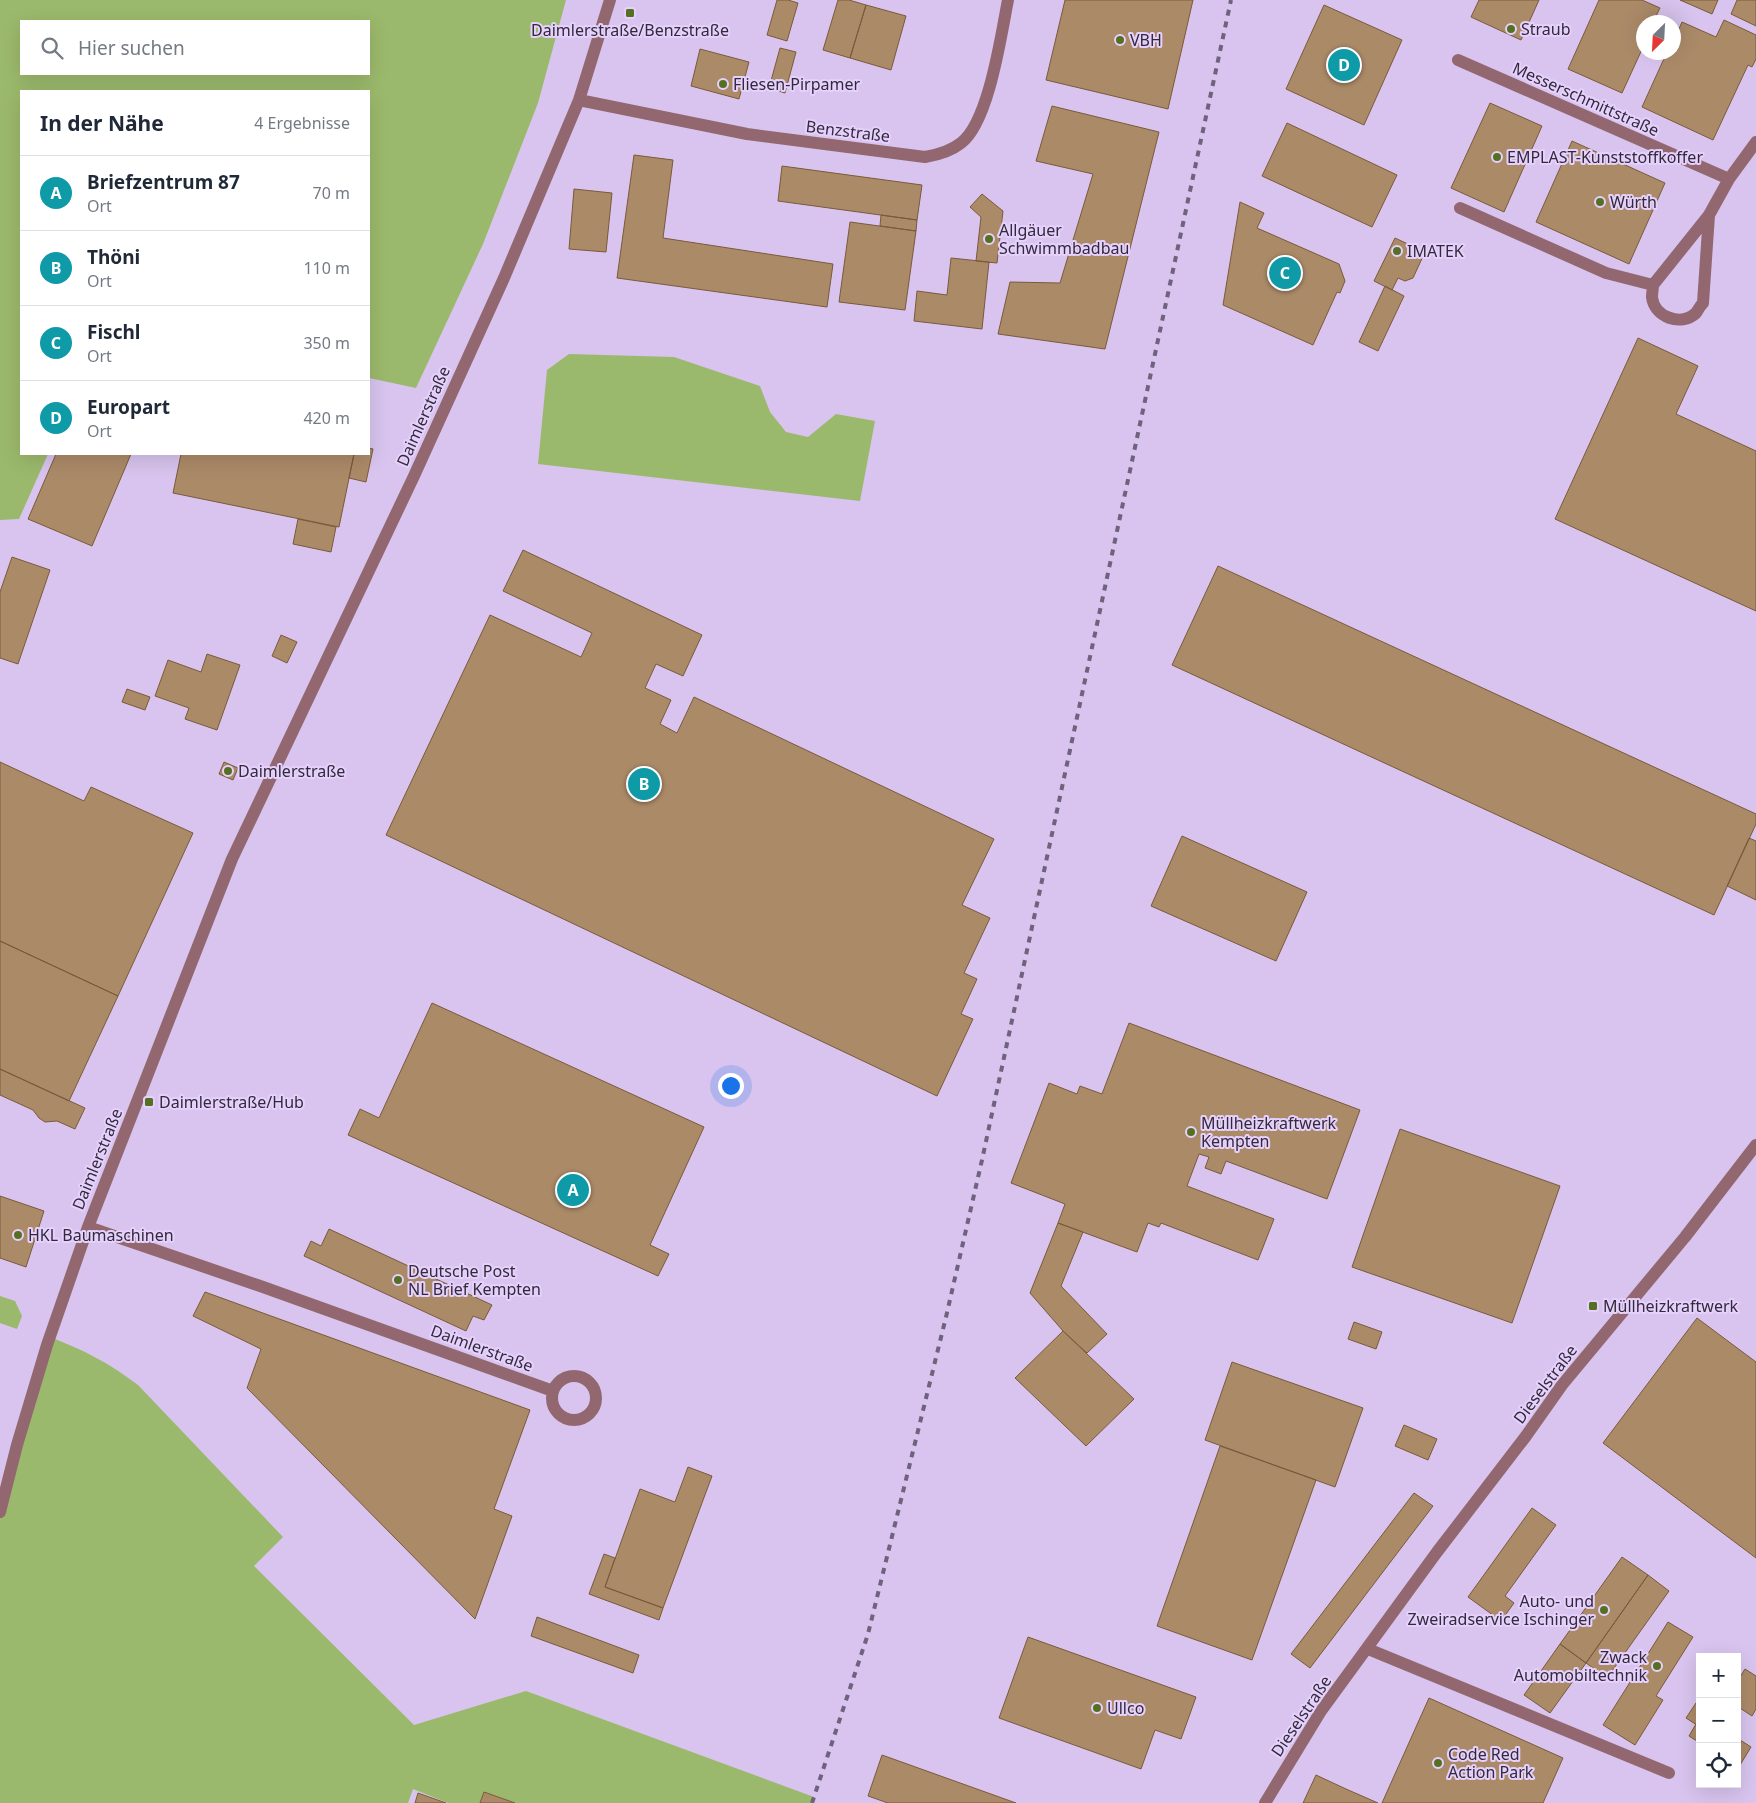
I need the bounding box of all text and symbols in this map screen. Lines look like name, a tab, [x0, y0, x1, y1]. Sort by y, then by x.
marker: Daimlerstraße/Benzstraße	[624, 7, 636, 19]
north arrow	[1636, 15, 1681, 60]
place label: Straub	[1521, 18, 1571, 40]
place label: Daimlerstraße/Benzstraße	[531, 19, 729, 41]
search box	[20, 20, 370, 75]
marker: Straub	[1505, 23, 1517, 35]
place label: VBH	[1130, 29, 1162, 51]
icon: search	[38, 34, 66, 62]
marker: VBH	[1114, 34, 1126, 46]
text: Hier suchen	[78, 35, 185, 61]
pin: D	[1328, 46, 1360, 84]
street label: Messerschmittstraße	[1509, 57, 1663, 141]
place label: Fliesen-Pirpamer	[733, 73, 861, 95]
marker: Fliesen-Pirpamer	[717, 78, 729, 90]
text: In der Nähe	[40, 109, 164, 137]
text: 4 Ergebnisse	[254, 112, 350, 134]
street label: Benzstraße	[805, 115, 891, 147]
place label: EMPLAST-Kunststoffkoffer	[1507, 146, 1703, 168]
marker: EMPLAST-Kunststoffkoffer	[1491, 151, 1503, 163]
text: Briefzentrum 87	[87, 169, 240, 195]
text: A	[50, 182, 62, 204]
text: 70 m	[313, 182, 350, 204]
place label: Würth	[1610, 191, 1657, 213]
text: Ort	[87, 195, 112, 217]
marker: Würth	[1594, 196, 1606, 208]
place label: Allgäuer Schwimmbadbau	[999, 219, 1129, 259]
marker: Allgäuer Schwimmbadbau	[983, 233, 995, 245]
place label: IMATEK	[1407, 240, 1464, 262]
text: Thöni	[87, 244, 140, 270]
marker: IMATEK	[1391, 245, 1403, 257]
pin: C	[1269, 254, 1301, 292]
text: B	[51, 257, 61, 279]
text: 110 m	[303, 257, 350, 279]
text: Ort	[87, 270, 112, 292]
text: Fischl	[87, 319, 140, 345]
text: C	[51, 332, 61, 354]
text: 350 m	[303, 332, 350, 354]
text: Ort	[87, 345, 112, 367]
street label: Daimlerstraße	[391, 362, 455, 470]
text: Europart	[87, 394, 170, 420]
text: D	[50, 407, 62, 429]
text: 420 m	[303, 407, 350, 429]
text: Ort	[87, 420, 112, 442]
place label: Daimlerstraße	[238, 760, 345, 782]
marker: Daimlerstraße	[222, 765, 234, 777]
pin: B	[628, 765, 660, 803]
your location	[718, 1073, 744, 1099]
place label: Daimlerstraße/Hub	[159, 1091, 304, 1113]
marker: Daimlerstraße/Hub	[143, 1096, 155, 1108]
street label: Daimlerstraße	[67, 1105, 127, 1213]
place label: Müllheizkraftwerk Kempten	[1201, 1112, 1337, 1152]
marker: Müllheizkraftwerk Kempten	[1185, 1126, 1197, 1138]
pin: A	[557, 1171, 589, 1209]
place label: HKL Baumaschinen	[28, 1224, 174, 1246]
marker: HKL Baumaschinen	[12, 1229, 24, 1241]
place label: Deutsche Post NL Brief Kempten	[408, 1260, 541, 1300]
marker: Deutsche Post NL Brief Kempten	[392, 1274, 404, 1286]
place label: Müllheizkraftwerk	[1603, 1295, 1739, 1317]
marker: Müllheizkraftwerk	[1587, 1300, 1599, 1312]
street label: Daimlerstraße	[428, 1319, 536, 1377]
street label: Dieselstraße	[1508, 1340, 1582, 1428]
place label: Auto- und Zweiradservice Ischinger	[1407, 1590, 1594, 1630]
marker: Auto- und Zweiradservice Ischinger	[1598, 1604, 1610, 1616]
place label: Zwack Automobiltechnik	[1514, 1646, 1647, 1686]
map controls	[1696, 1653, 1741, 1788]
button: +	[1696, 1653, 1741, 1698]
marker: Zwack Automobiltechnik	[1651, 1660, 1663, 1672]
street label: Dieselstraße	[1266, 1671, 1336, 1761]
place label: Ullco	[1107, 1697, 1144, 1719]
button: −	[1696, 1698, 1741, 1743]
marker: Ullco	[1091, 1702, 1103, 1714]
place label: Code Red Action Park	[1448, 1743, 1534, 1783]
button: locate	[1696, 1743, 1741, 1788]
marker: Code Red Action Park	[1432, 1757, 1444, 1769]

